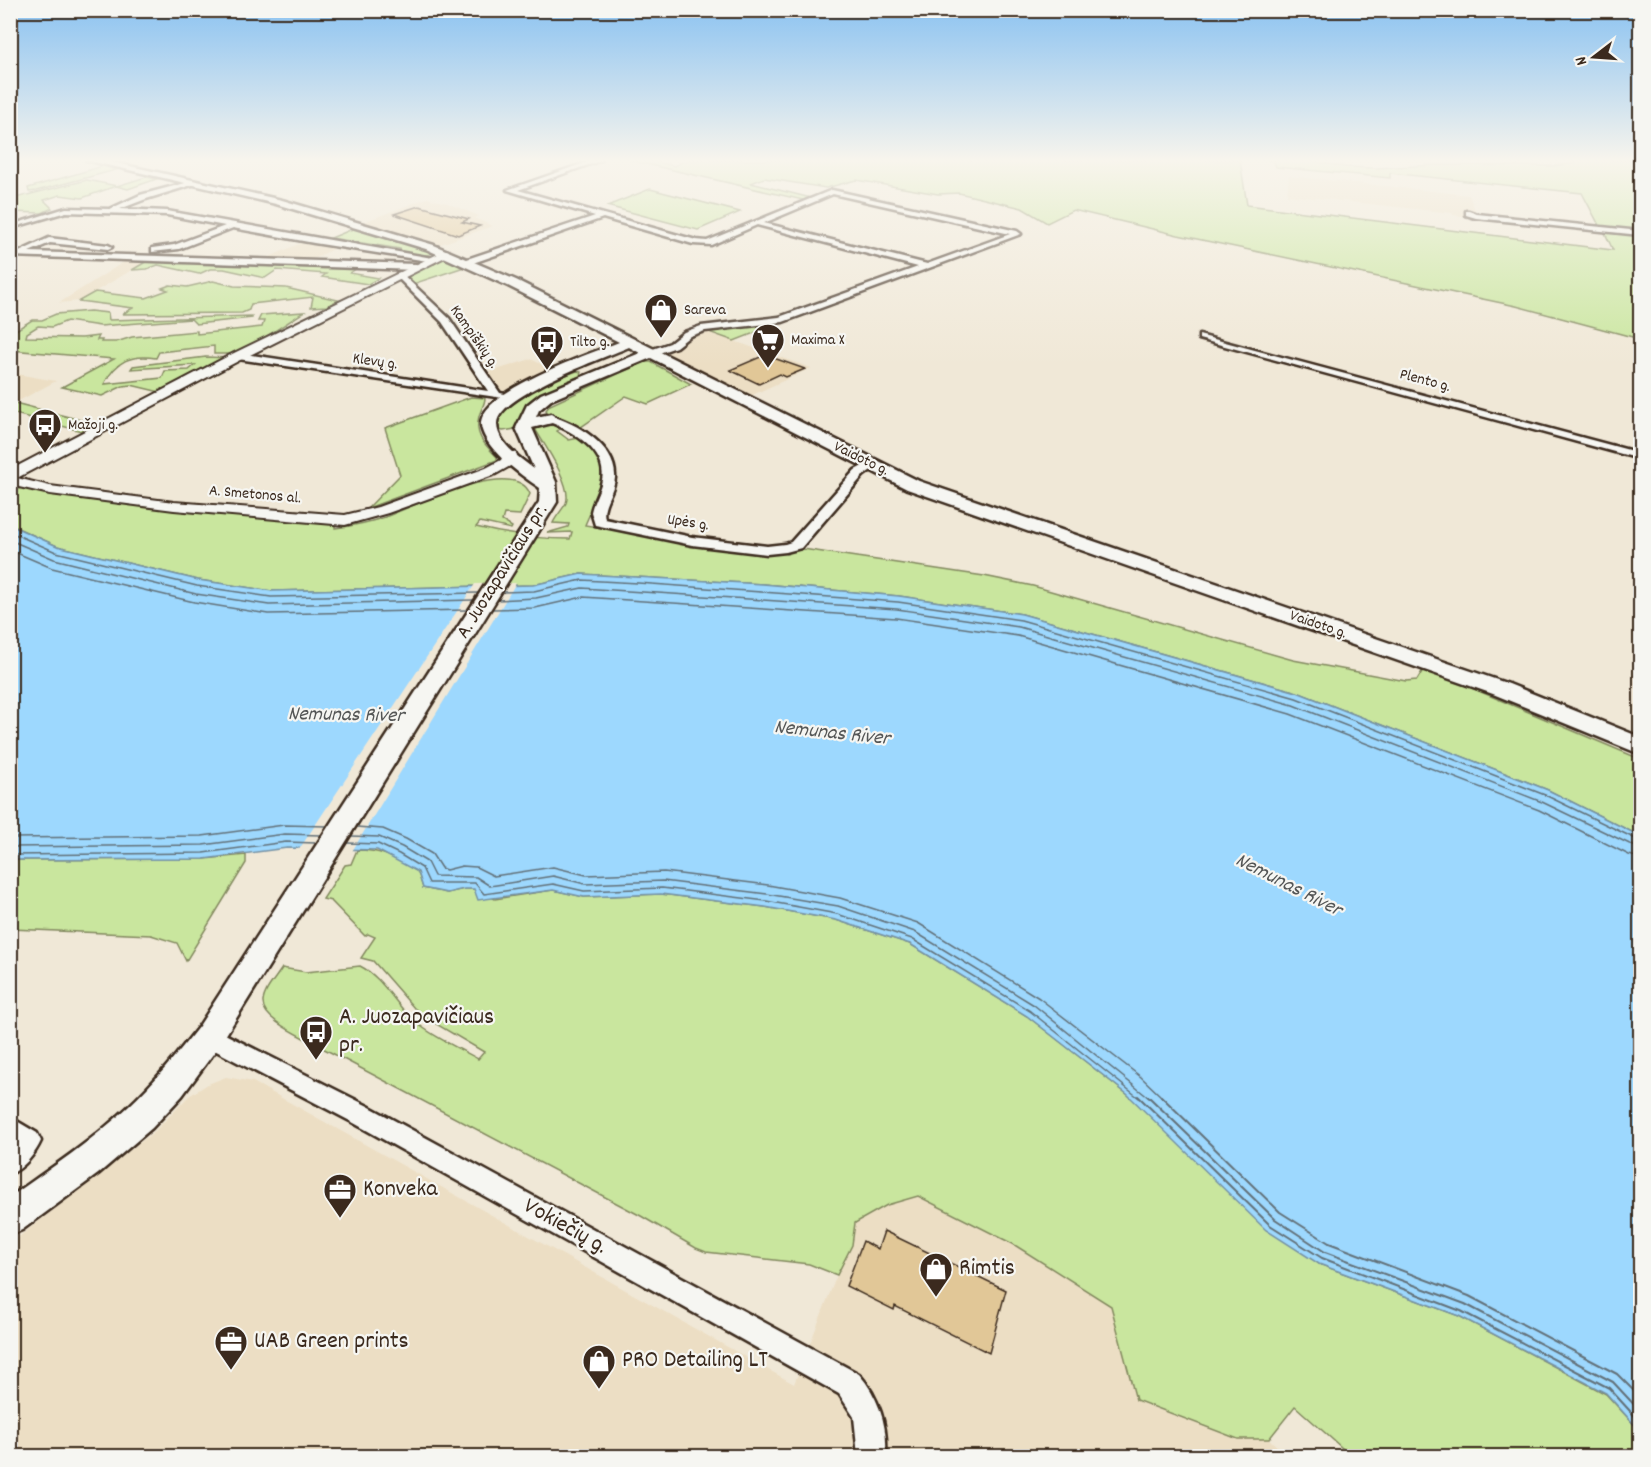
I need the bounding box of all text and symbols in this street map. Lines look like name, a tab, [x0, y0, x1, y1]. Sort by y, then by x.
north arrow	[1564, 27, 1624, 87]
text: N	[1570, 53, 1594, 68]
shop icon: Sareva	[643, 292, 679, 339]
place label: Sareva	[684, 299, 726, 322]
street label: Kampiškių g.	[444, 301, 504, 373]
supermarket icon: Maxima X	[750, 322, 786, 369]
bus stop icon: Tilto g.	[529, 324, 565, 371]
place label: Maxima X	[791, 329, 845, 352]
place label: Tilto g.	[570, 331, 610, 354]
street label: Klevų g.	[351, 347, 399, 377]
street label: Plento g.	[1397, 363, 1453, 399]
bus stop icon: Mažoji g.	[27, 407, 63, 454]
place label: Mažoji g.	[68, 414, 118, 437]
street label: Vaidoto g.	[829, 436, 893, 482]
street label: A. Smetonos al.	[208, 480, 302, 510]
street label: A. Juozapavičiaus pr.	[450, 499, 556, 645]
street label: Upės g.	[665, 508, 711, 538]
street label: Vaidoto g.	[1286, 605, 1350, 645]
water label: Nemunas River	[288, 700, 407, 732]
water label: Nemunas River	[773, 713, 894, 755]
water label: Nemunas River	[1229, 846, 1349, 927]
place label: A. Juozapavičiaus pr.	[339, 1001, 494, 1063]
bus stop icon: A. Juozapavičiaus pr.	[298, 1014, 334, 1061]
office icon: Konveka	[322, 1172, 358, 1219]
place label: Konveka	[363, 1173, 438, 1207]
street label: Vokiečių g.	[517, 1190, 613, 1264]
shop icon: Rimtis	[918, 1251, 954, 1298]
place label: Rimtis	[959, 1252, 1015, 1286]
office icon: UAB Green prints	[213, 1324, 249, 1371]
place label: UAB Green prints	[254, 1325, 409, 1359]
shop icon: PRO Detailing LT	[581, 1343, 617, 1390]
place label: PRO Detailing LT	[622, 1344, 768, 1378]

